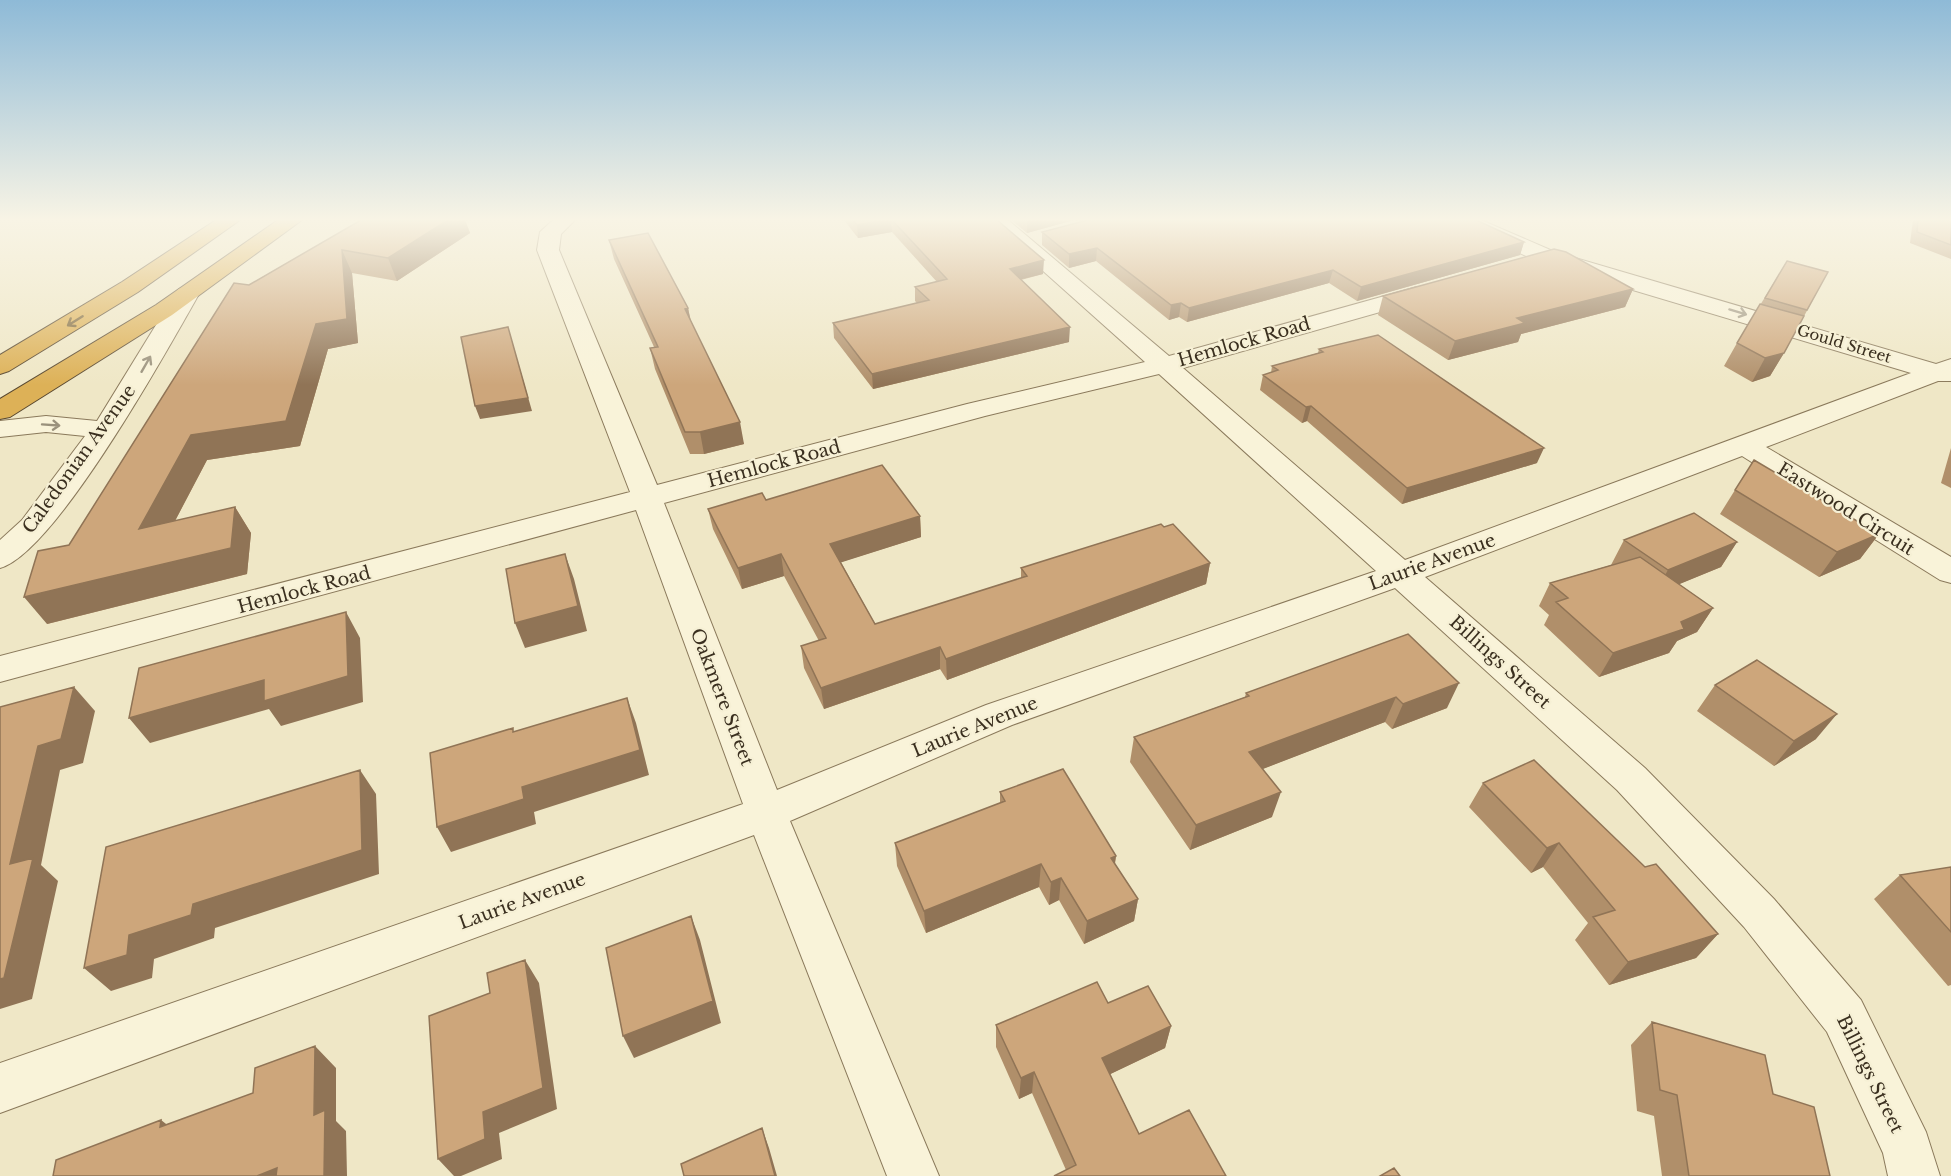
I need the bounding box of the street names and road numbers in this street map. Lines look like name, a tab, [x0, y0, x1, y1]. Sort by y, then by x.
street label: Hemlock Road	[1175, 313, 1313, 371]
street label: Gould Street	[1795, 320, 1894, 367]
street label: Caledonian Avenue	[18, 380, 140, 538]
street label: Hemlock Road	[705, 436, 843, 492]
street label: Eastwood Circuit	[1773, 458, 1919, 560]
street label: Laurie Avenue	[1366, 529, 1498, 595]
street label: Hemlock Road	[235, 562, 373, 618]
street label: Billings Street	[1445, 611, 1555, 713]
street label: Oakmere Street	[686, 625, 758, 769]
street label: Laurie Avenue	[909, 692, 1041, 762]
street label: Laurie Avenue	[456, 868, 588, 934]
street label: Billings Street	[1832, 1011, 1908, 1137]

